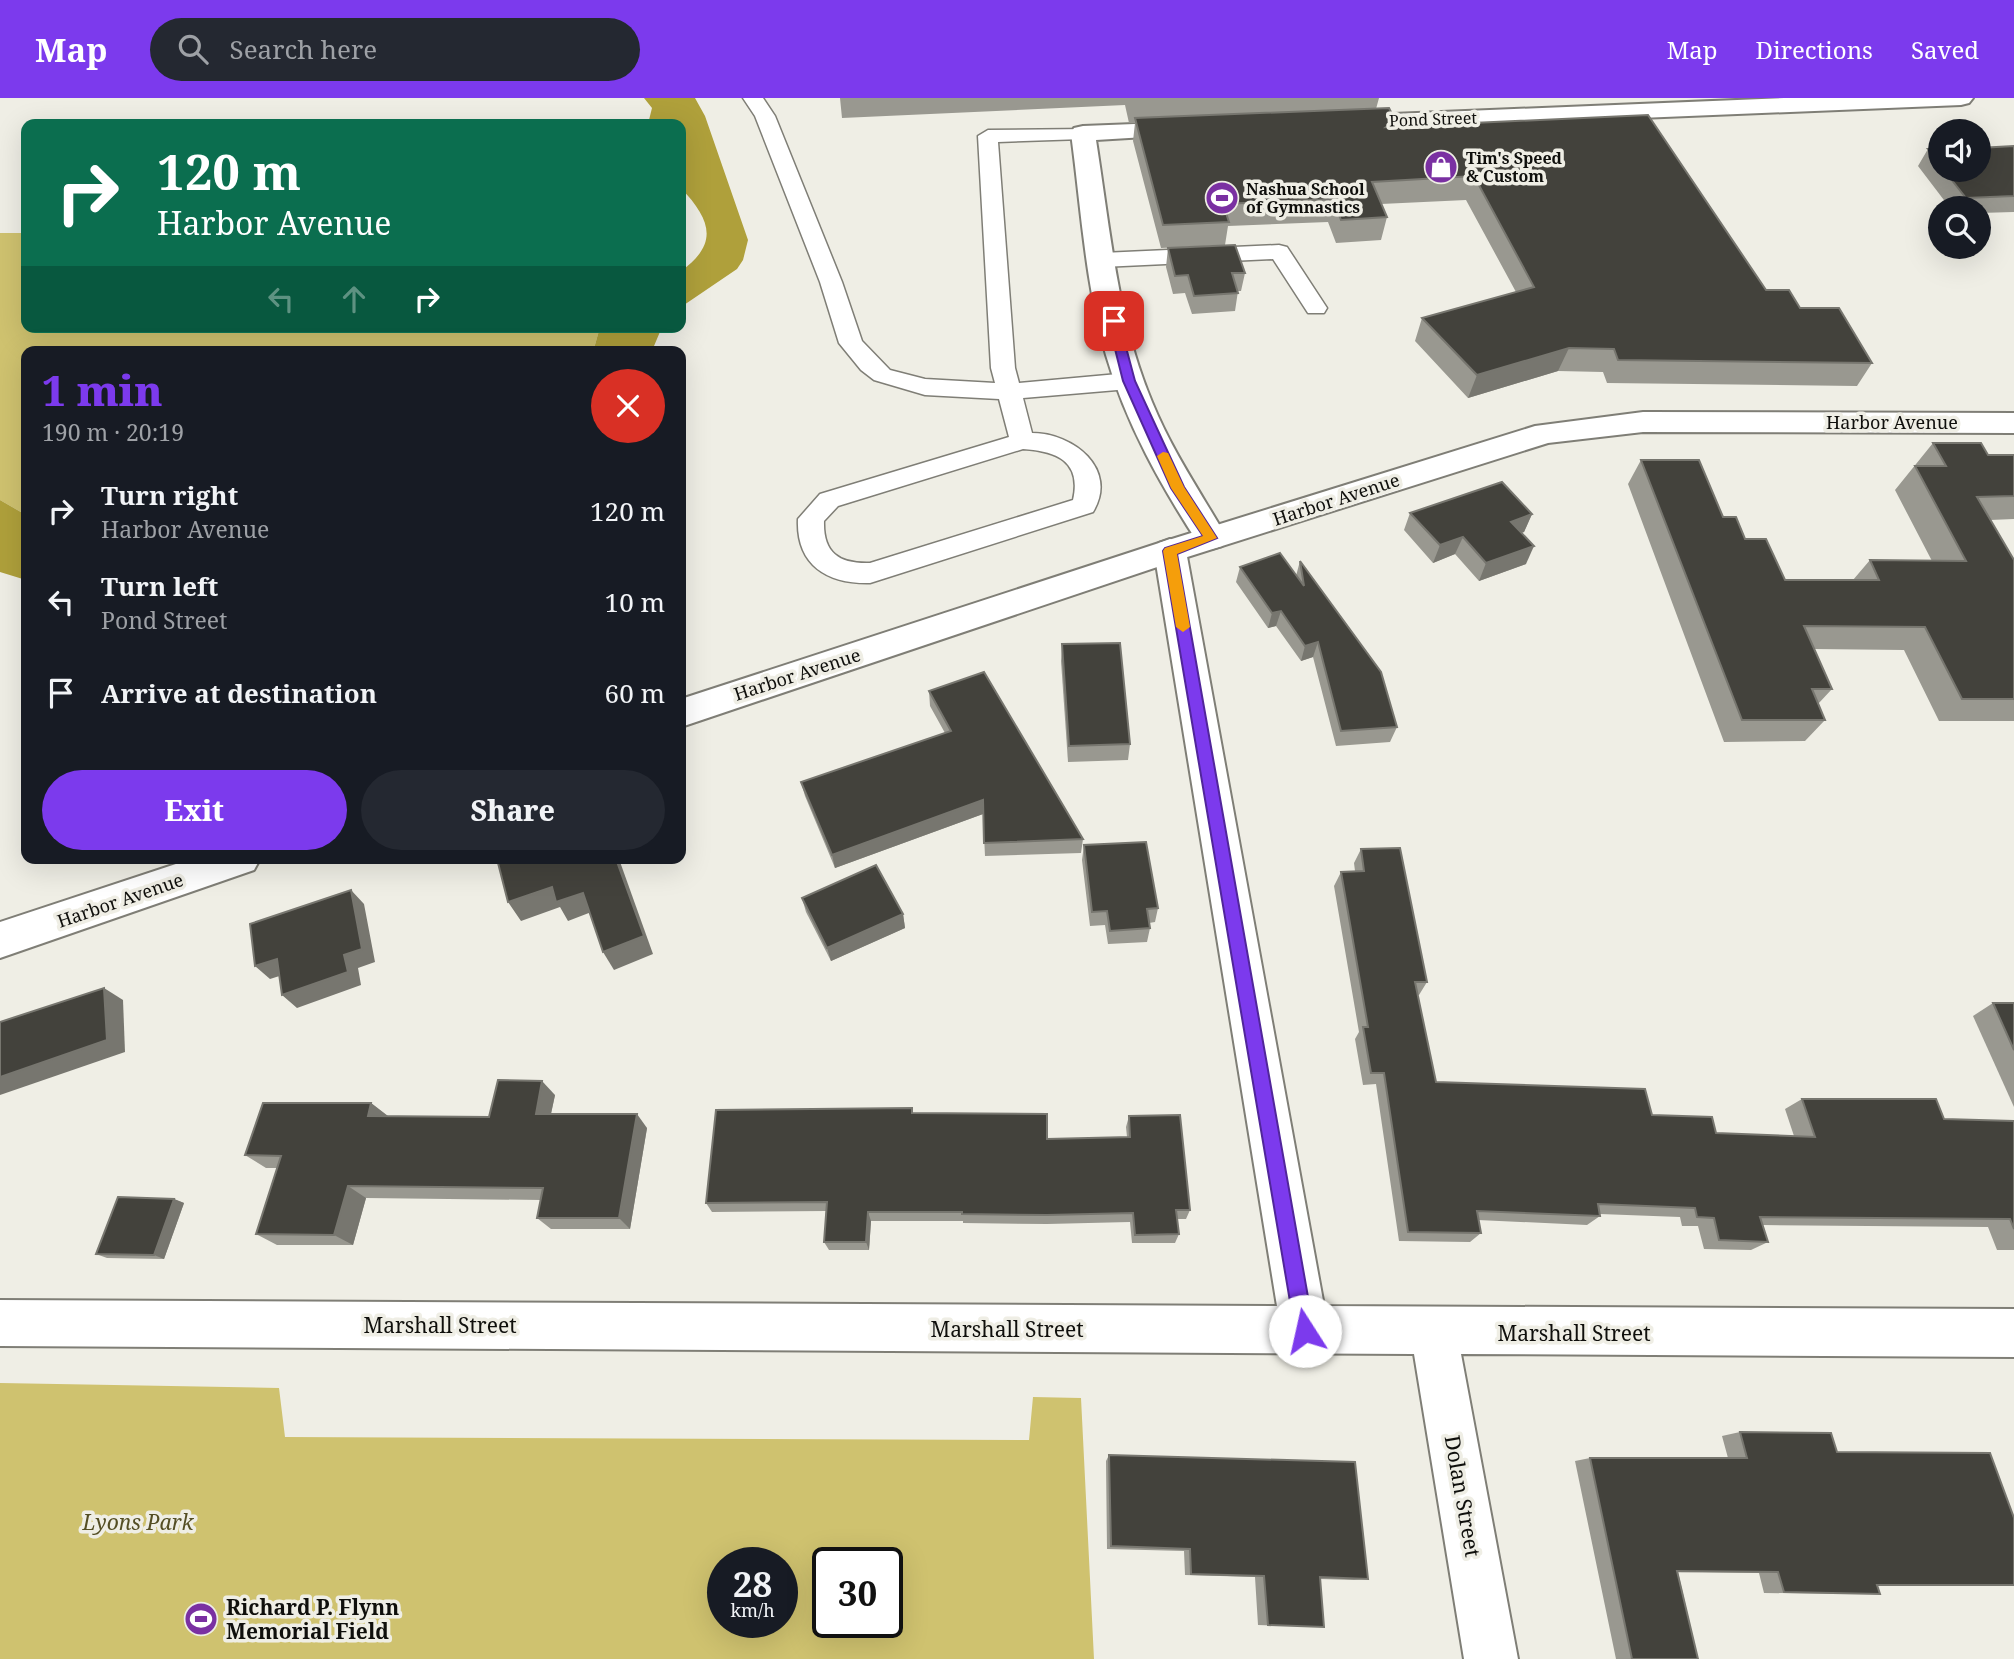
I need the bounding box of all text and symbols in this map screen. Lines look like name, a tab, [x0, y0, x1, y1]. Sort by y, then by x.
search box	[150, 18, 640, 81]
text: Map	[35, 27, 108, 72]
icon: search	[174, 30, 212, 68]
text: Search here	[230, 31, 377, 67]
text: Map	[1667, 33, 1718, 66]
text: Directions	[1756, 33, 1873, 66]
text: Saved	[1911, 33, 1979, 66]
street label: Pond Street	[1389, 106, 1478, 132]
map controls	[1928, 119, 1991, 259]
button: sound	[1928, 119, 1991, 182]
text: 120 m	[157, 138, 301, 204]
icon: right	[42, 147, 133, 238]
place label: Tim's Speed & Custom	[1466, 147, 1563, 187]
shop icon: Tim's Speed & Custom	[1422, 148, 1460, 186]
place label: Nashua School of Gymnastics	[1246, 178, 1365, 218]
sports icon: Nashua School of Gymnastics	[1203, 179, 1241, 217]
button: search	[1928, 196, 1991, 259]
text: Harbor Avenue	[157, 201, 391, 244]
icon: left	[262, 280, 300, 318]
icon: ahead	[335, 280, 373, 318]
icon: right	[408, 280, 446, 318]
pin	[1084, 291, 1144, 351]
icon: arrive	[1095, 302, 1133, 340]
text: 1 min	[42, 361, 163, 418]
button: close	[591, 369, 665, 443]
street label: Harbor Avenue	[1826, 410, 1958, 434]
text: 190 m · 20:19	[42, 416, 184, 448]
street label: Harbor Avenue	[1270, 467, 1402, 531]
text: Turn right	[101, 477, 238, 513]
icon: right	[42, 492, 80, 530]
text: 120 m	[590, 493, 665, 529]
text: Harbor Avenue	[101, 513, 269, 545]
text: Turn left	[101, 568, 218, 604]
icon: left	[42, 583, 80, 621]
text: 10 m	[605, 584, 665, 620]
text: Pond Street	[101, 604, 227, 636]
street label: Harbor Avenue	[731, 642, 863, 706]
icon: arrive	[42, 674, 80, 712]
text: Arrive at destination	[101, 675, 377, 711]
text: 60 m	[605, 675, 665, 711]
button: Exit	[42, 770, 347, 850]
button: Share	[361, 770, 665, 850]
street label: Harbor Avenue	[54, 867, 186, 933]
position arrow	[1268, 1294, 1342, 1368]
street label: Marshall Street	[363, 1311, 517, 1339]
street label: Marshall Street	[930, 1315, 1084, 1343]
street label: Marshall Street	[1497, 1319, 1651, 1347]
street label: Dolan Street	[1439, 1433, 1487, 1559]
park label: Lyons Park	[82, 1508, 195, 1536]
speed limit sign: 30	[812, 1547, 903, 1638]
text: 28	[733, 1560, 772, 1607]
place label: Richard P. Flynn Memorial Field	[226, 1593, 399, 1645]
text: km/h	[730, 1598, 775, 1622]
sports icon: Richard P. Flynn Memorial Field	[182, 1600, 220, 1638]

